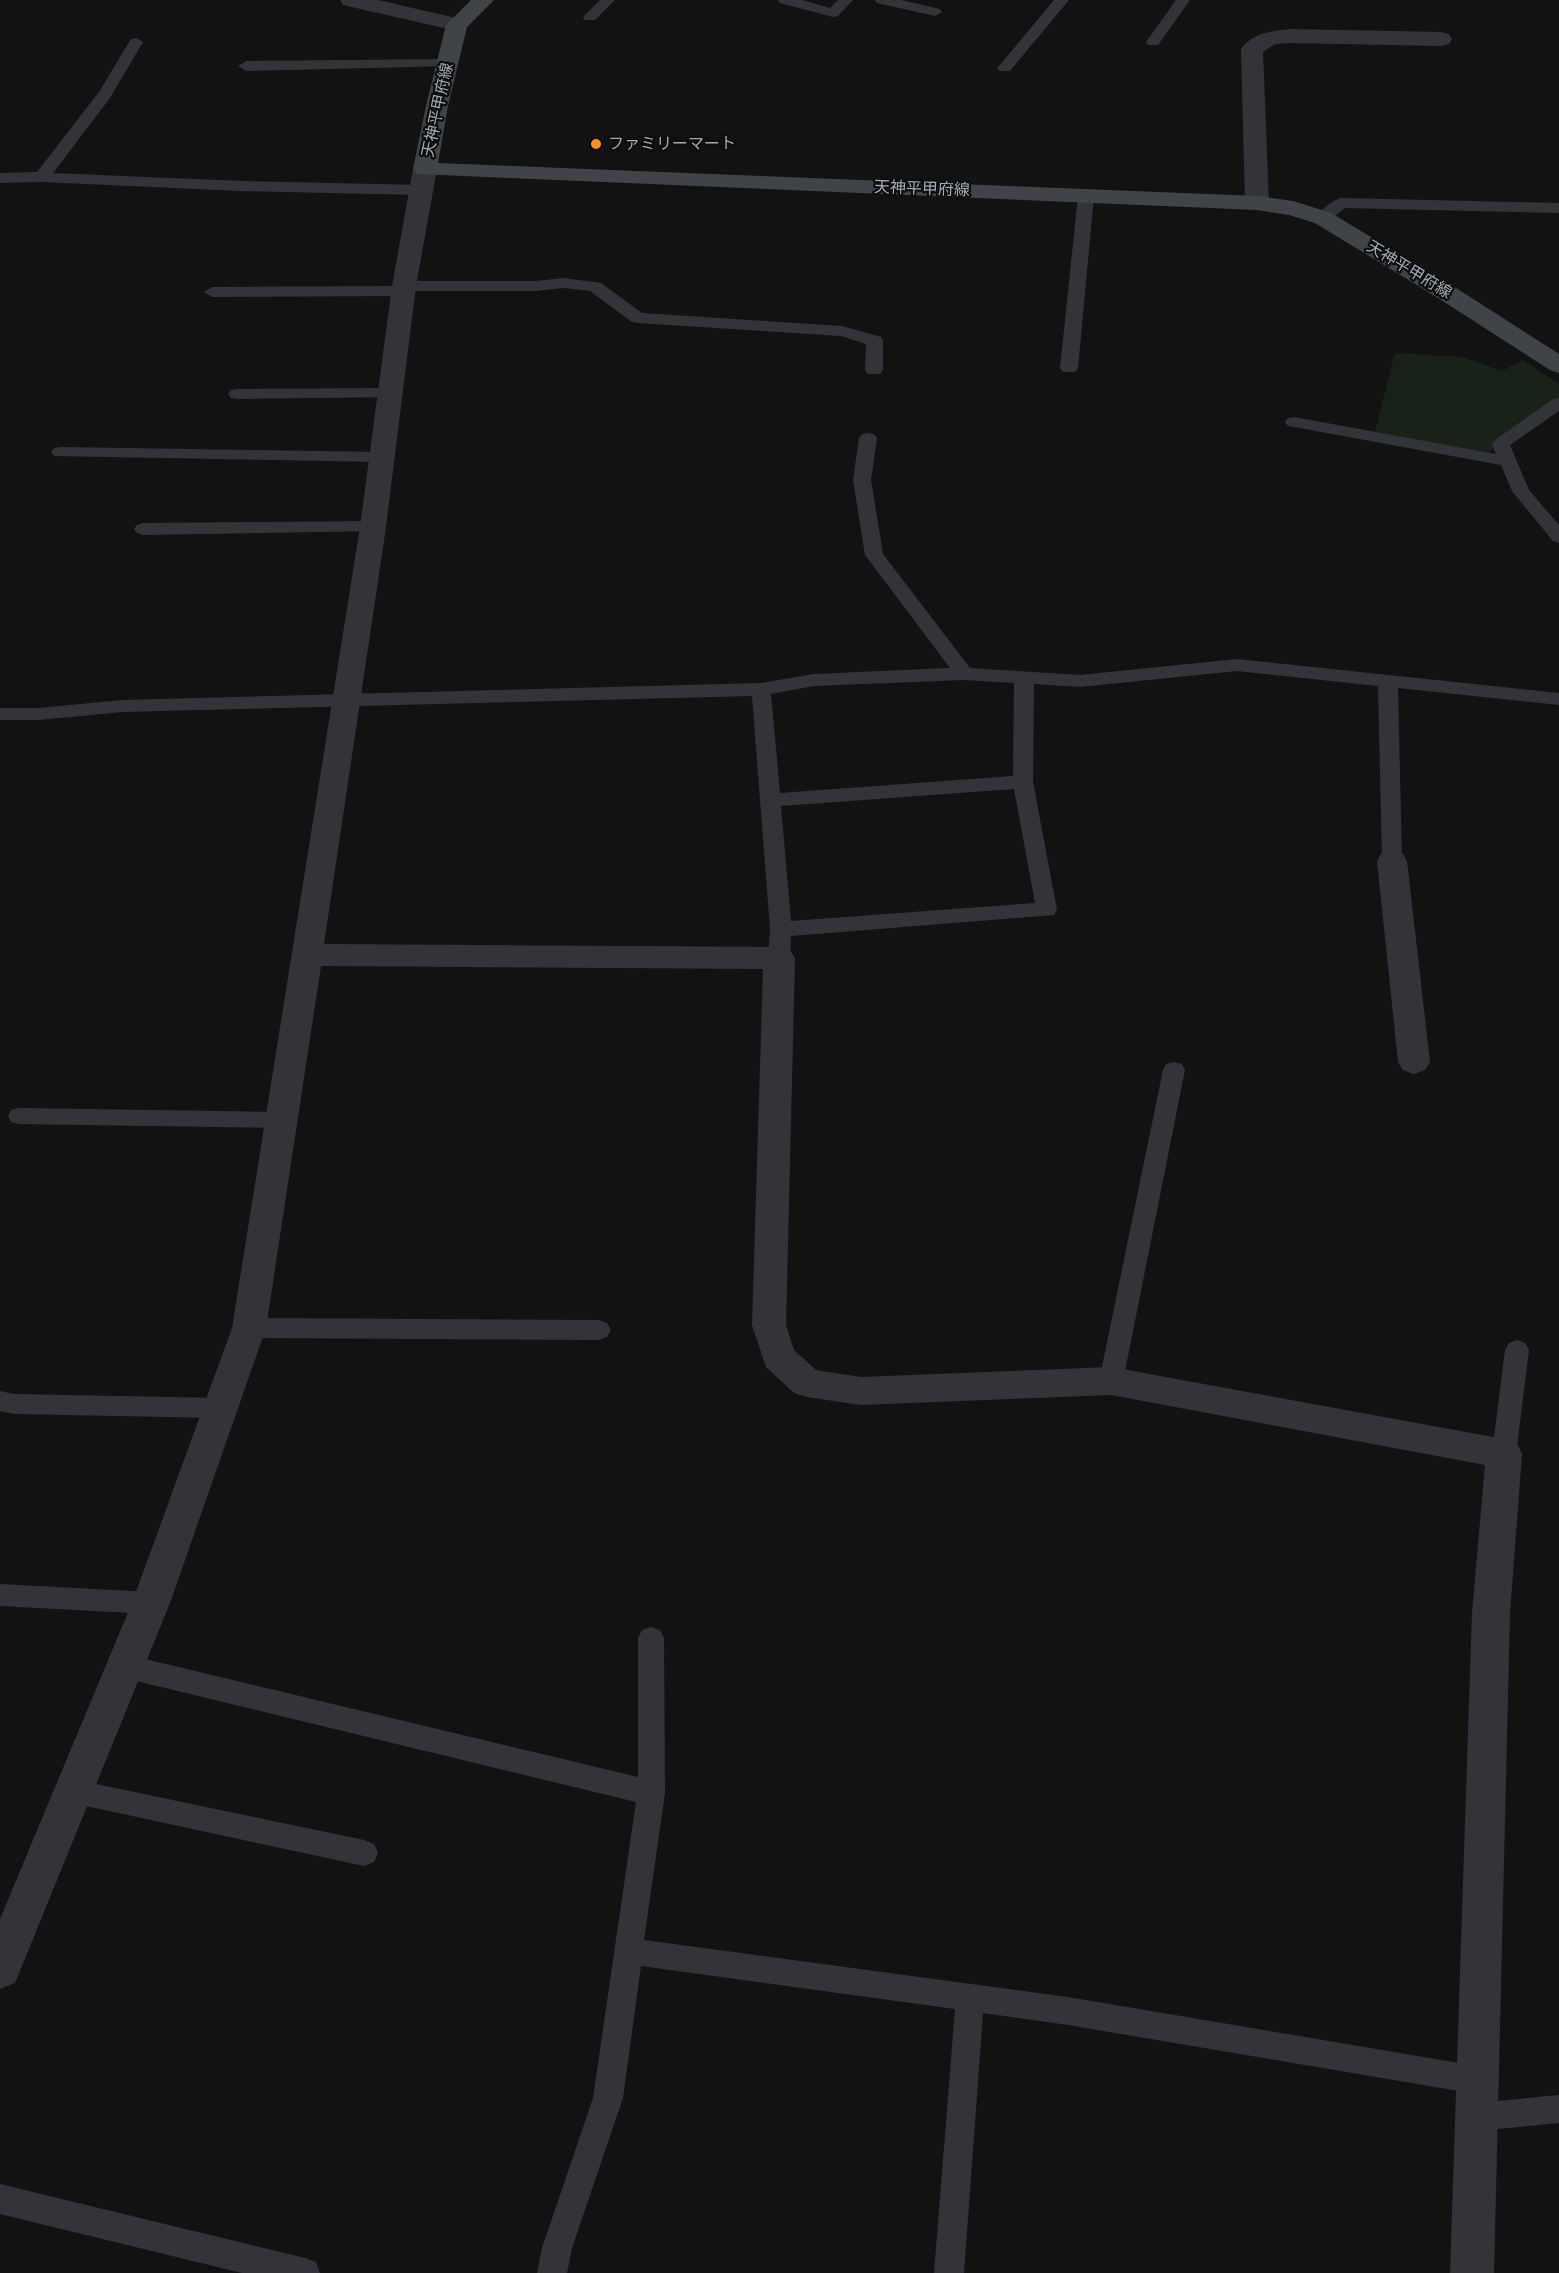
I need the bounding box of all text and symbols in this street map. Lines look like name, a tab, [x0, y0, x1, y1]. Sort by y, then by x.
street label: 天神平甲府線	[419, 61, 457, 159]
place label: ファミリーマート	[608, 134, 736, 154]
marker: ファミリーマート	[589, 137, 603, 151]
street label: 天神平甲府線	[874, 178, 970, 200]
street label: 天神平甲府線	[1363, 237, 1455, 303]

